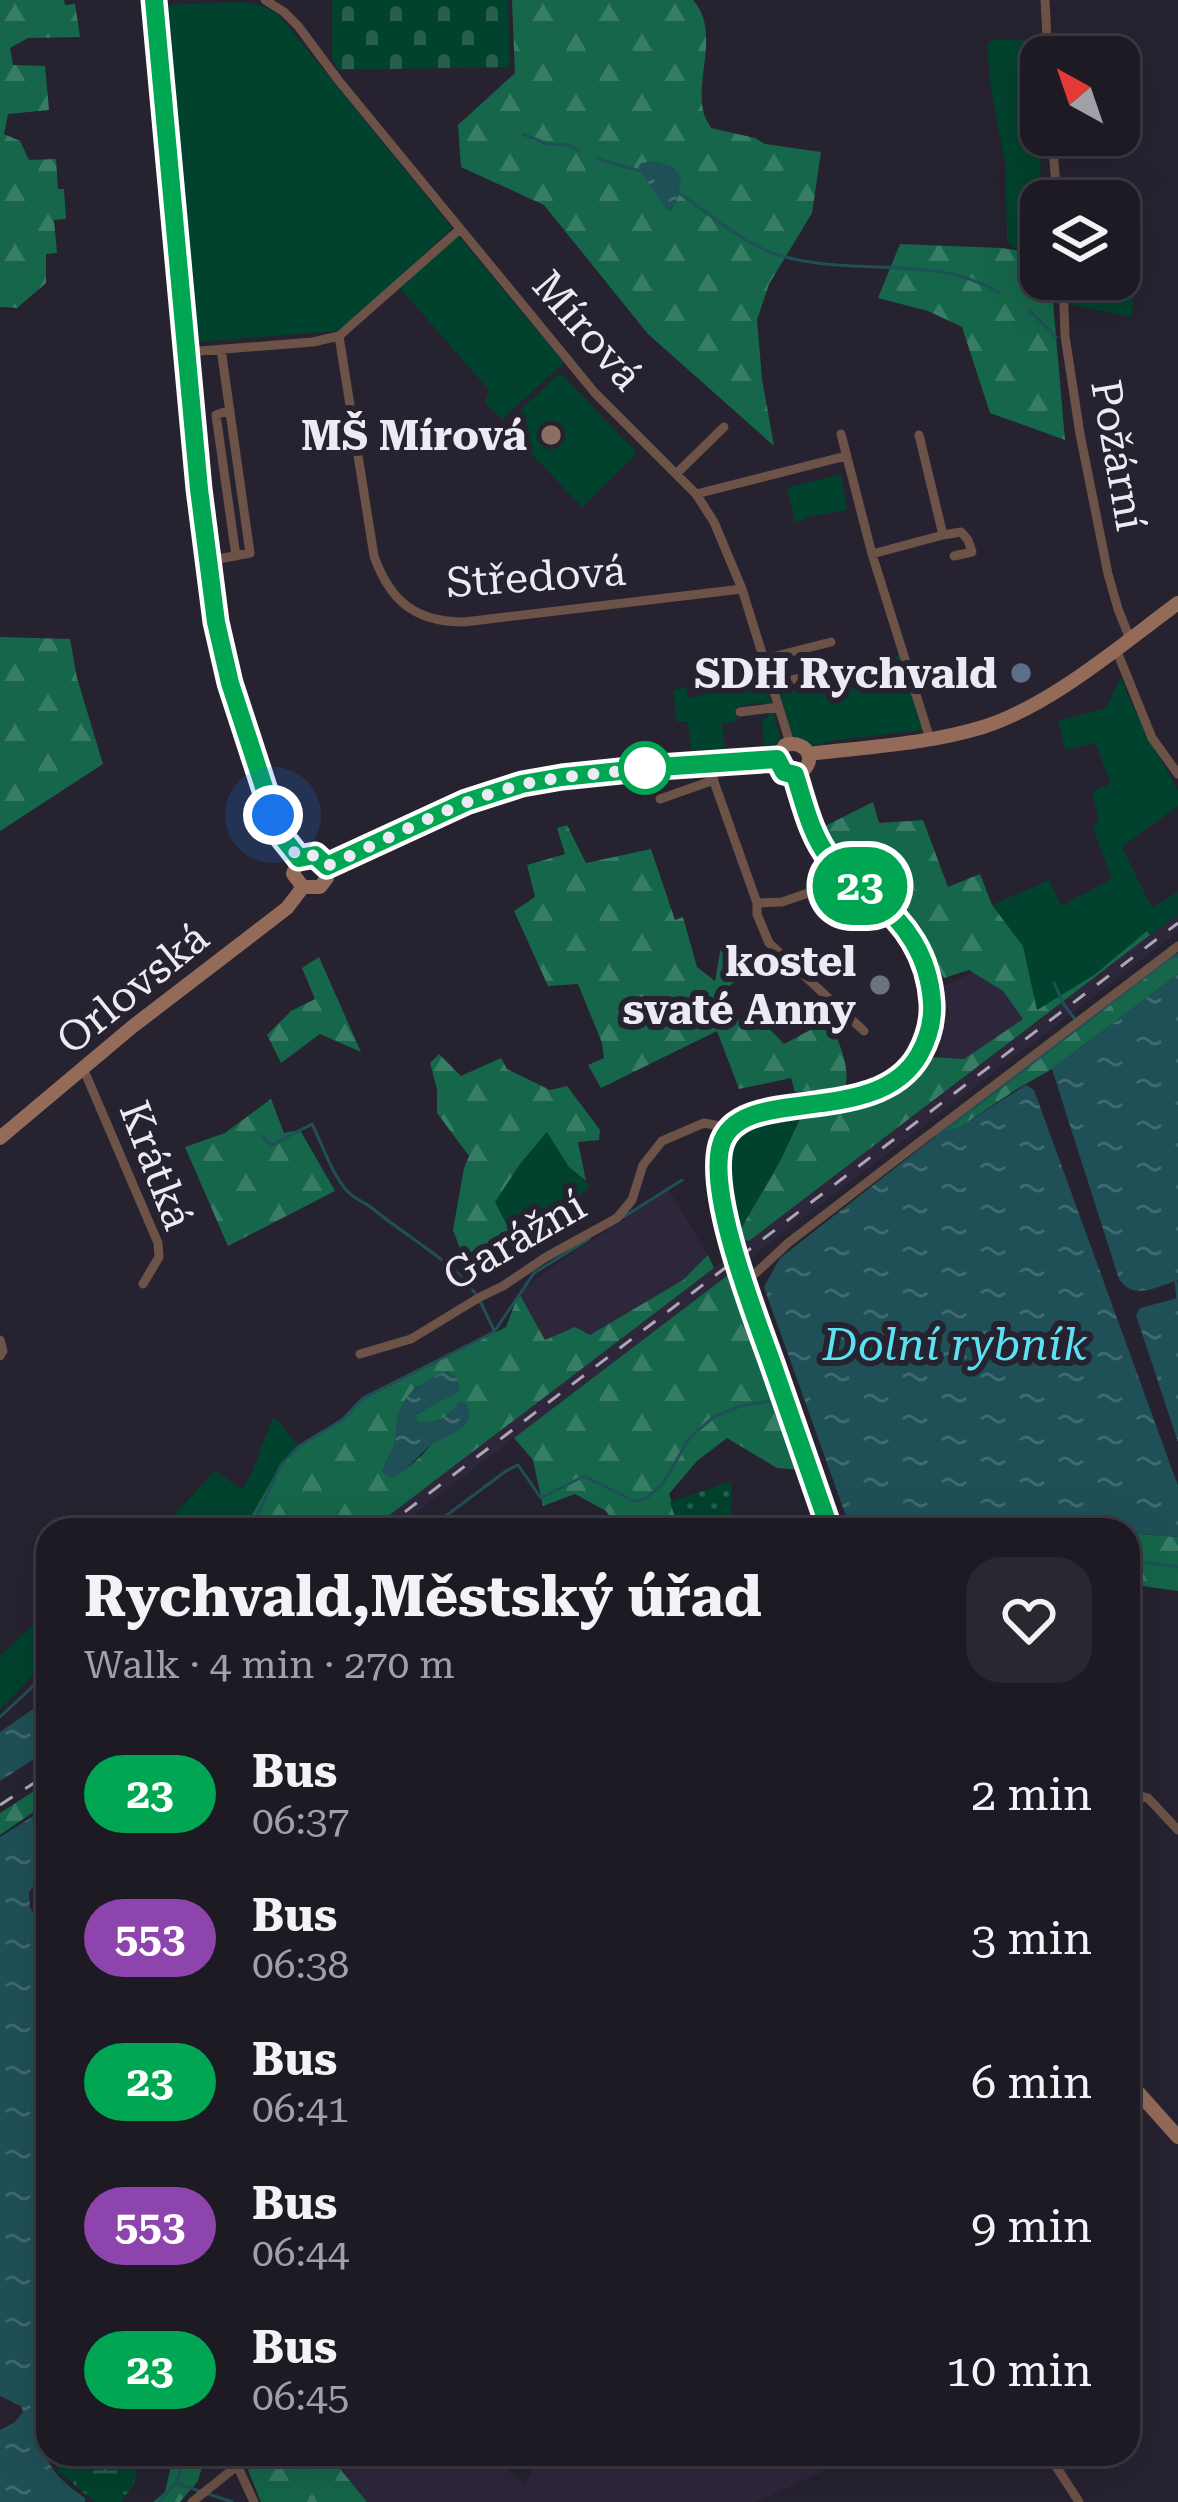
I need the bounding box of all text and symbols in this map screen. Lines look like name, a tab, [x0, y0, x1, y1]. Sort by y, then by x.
north arrow	[1020, 36, 1140, 156]
map controls	[1020, 36, 1140, 300]
button: layers	[1020, 180, 1140, 300]
street label: Mírová	[523, 261, 653, 400]
street label: Požární	[1081, 376, 1156, 534]
place label: MŠ Mírová	[301, 411, 527, 460]
marker: MŠ Mírová	[538, 422, 564, 448]
street label: Středová	[445, 546, 628, 607]
place label: SDH Rychvald	[694, 649, 997, 698]
marker: SDH Rychvald	[1008, 660, 1034, 686]
unlabelled marker	[620, 743, 670, 793]
your location	[243, 785, 303, 845]
line badge: 23	[806, 847, 914, 925]
text: 23	[836, 861, 884, 910]
street label: Orlovská	[47, 912, 218, 1064]
place label: kostel svaté Anny	[623, 937, 857, 1034]
marker: kostel svaté Anny	[867, 972, 893, 998]
street label: Krátká	[110, 1094, 203, 1236]
street label: Garážní	[434, 1180, 594, 1301]
water label: Dolní rybník	[822, 1318, 1088, 1371]
button: heart	[966, 1557, 1092, 1683]
text: Rychvald,Městský úřad	[84, 1563, 762, 1630]
text: Walk · 4 min · 270 m	[84, 1642, 455, 1688]
text: Bus	[252, 1745, 337, 1798]
text: 2 min	[971, 1768, 1092, 1821]
text: 23	[126, 1769, 174, 1818]
text: 06:37	[252, 1798, 349, 1844]
text: Bus	[252, 1889, 337, 1942]
text: 3 min	[971, 1912, 1092, 1965]
text: 553	[115, 1913, 185, 1962]
text: 06:38	[252, 1942, 349, 1988]
text: Bus	[252, 2033, 337, 2086]
text: 6 min	[971, 2056, 1092, 2109]
text: 23	[126, 2057, 174, 2106]
text: 06:41	[252, 2086, 349, 2132]
text: Bus	[252, 2177, 337, 2230]
text: 9 min	[971, 2200, 1092, 2253]
text: 553	[115, 2201, 185, 2250]
text: 06:44	[252, 2230, 349, 2276]
text: Bus	[252, 2321, 337, 2374]
text: 10 min	[946, 2344, 1092, 2397]
text: 23	[126, 2345, 174, 2394]
text: 06:45	[252, 2374, 349, 2420]

